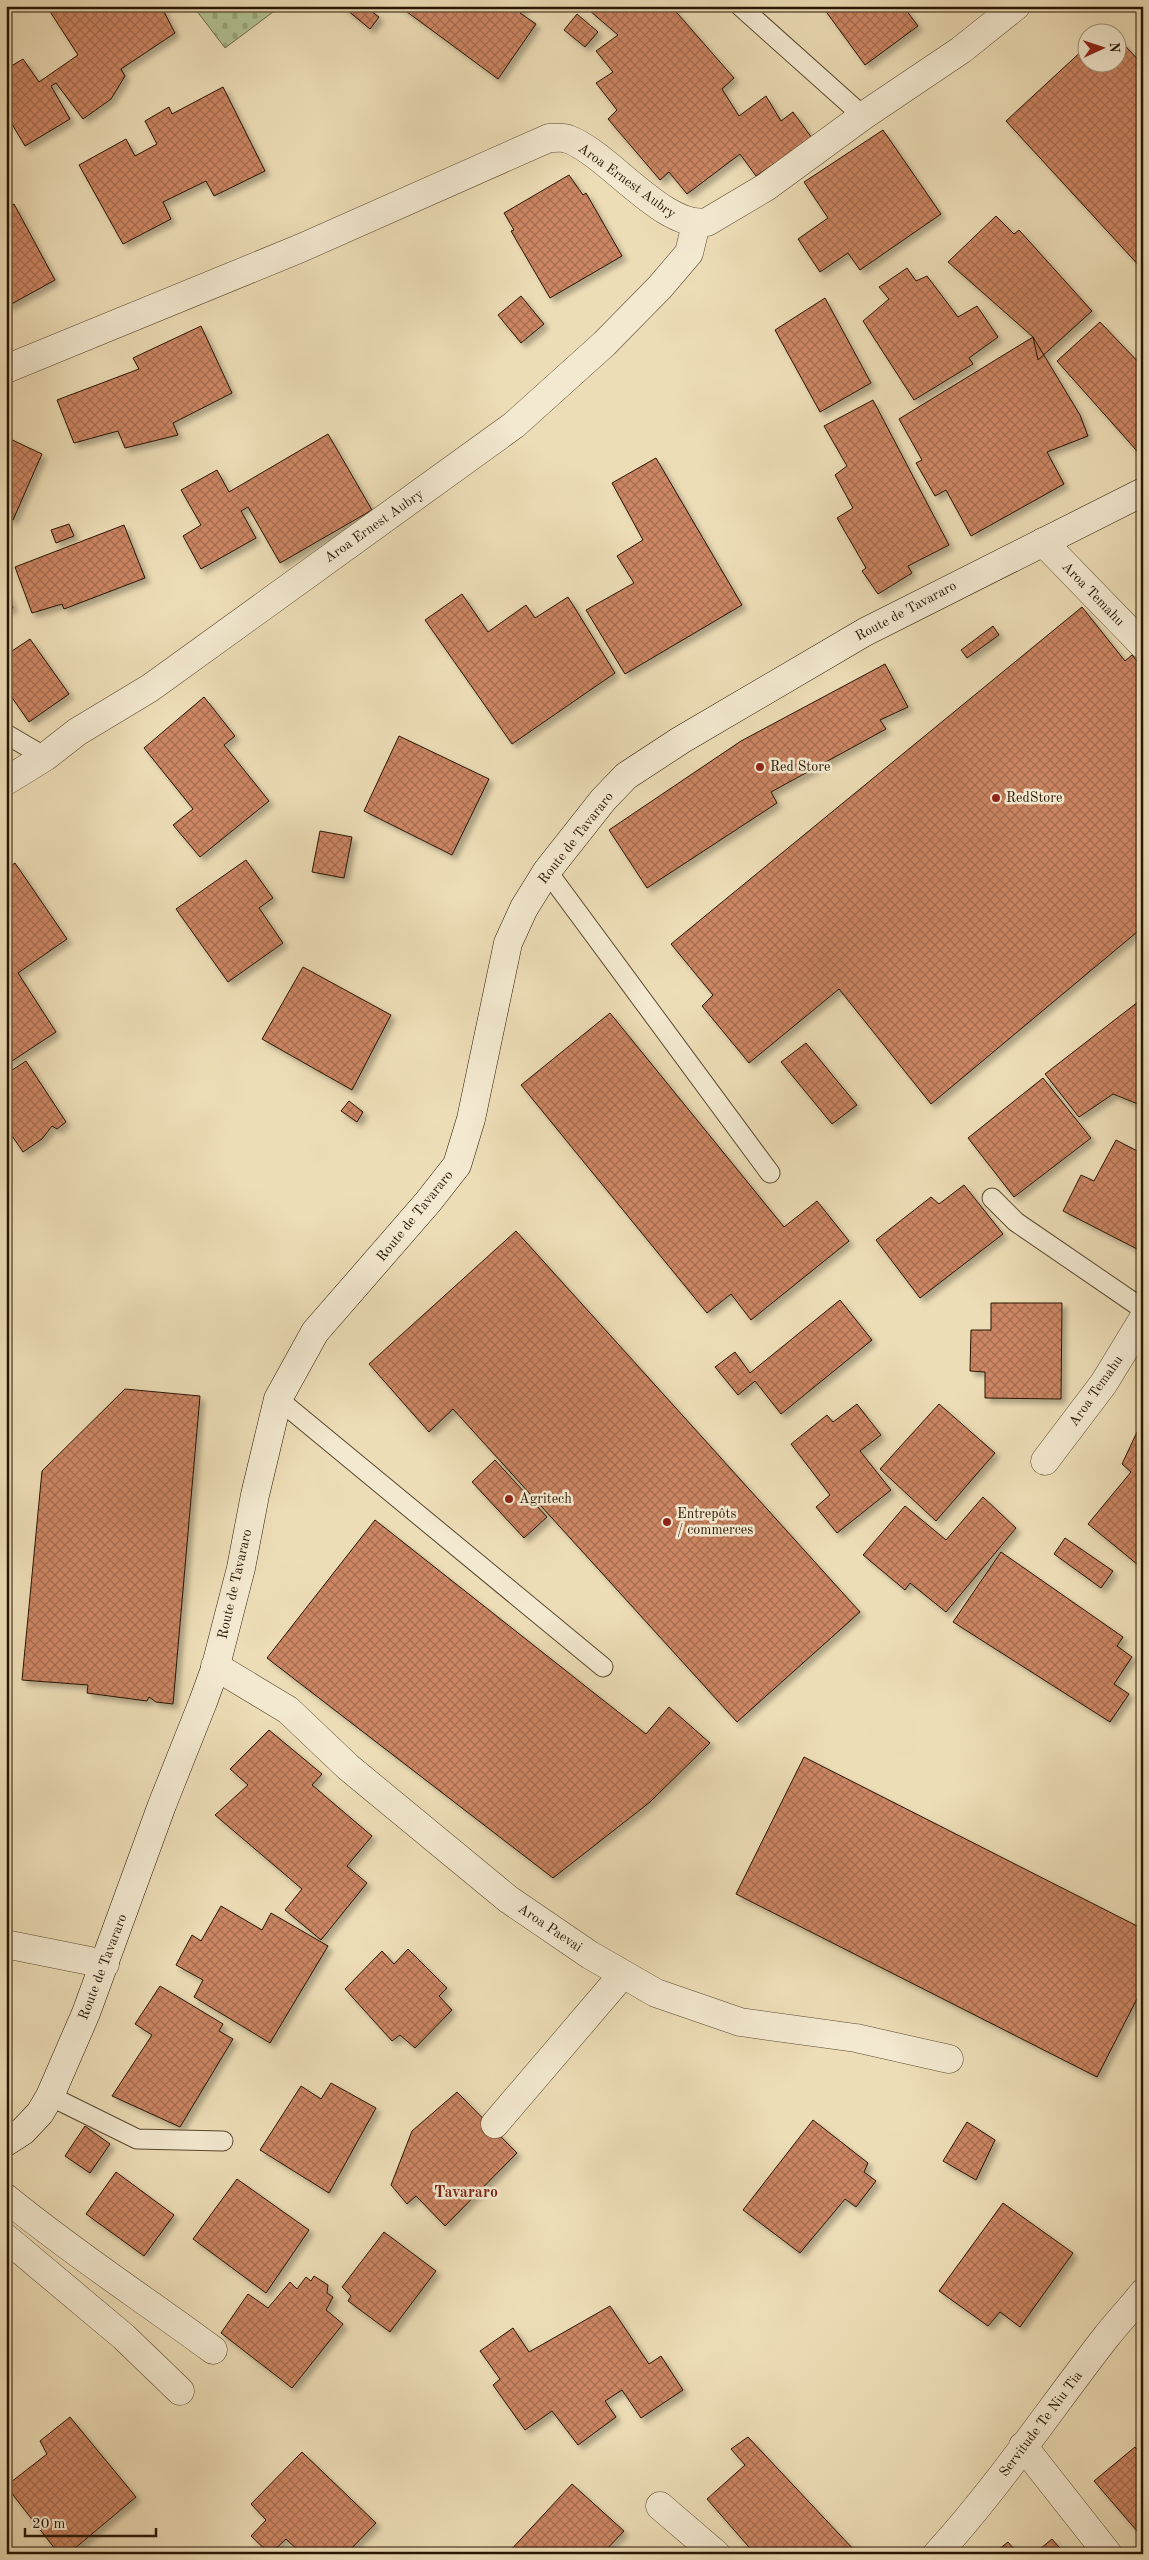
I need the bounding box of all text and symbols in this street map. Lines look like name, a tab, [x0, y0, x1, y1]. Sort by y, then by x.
north arrow	[1076, 22, 1126, 72]
text: N	[1107, 42, 1121, 53]
street label: Aroa Ernest Aubry	[576, 141, 679, 221]
street label: Aroa Ernest Aubry	[322, 486, 426, 565]
street label: Aroa Temahu	[1059, 559, 1127, 629]
street label: Route de Tavararo	[853, 578, 959, 644]
place label: Red Store	[770, 760, 830, 774]
marker: Red Store	[754, 761, 766, 773]
street label: Route de Tavararo	[536, 789, 616, 887]
place label: RedStore	[1006, 791, 1062, 805]
marker: RedStore	[990, 792, 1002, 804]
street label: Route de Tavararo	[374, 1168, 456, 1264]
street label: Aroa Temahu	[1067, 1353, 1126, 1429]
place label: Agritech	[519, 1492, 572, 1506]
marker: Agritech	[503, 1493, 515, 1505]
place label: Entrepôts / commerces	[677, 1507, 753, 1537]
marker: Entrepôts / commerces	[661, 1516, 673, 1528]
street label: Route de Tavararo	[216, 1528, 254, 1640]
street label: Aroa Paevai	[515, 1901, 585, 1955]
street label: Route de Tavararo	[76, 1912, 130, 2022]
district label: Tavararo	[434, 2185, 498, 2201]
street label: Servitude Te Niu Tia	[997, 2369, 1085, 2479]
scale bar	[25, 2505, 156, 2537]
text: 20 m	[32, 2517, 66, 2532]

